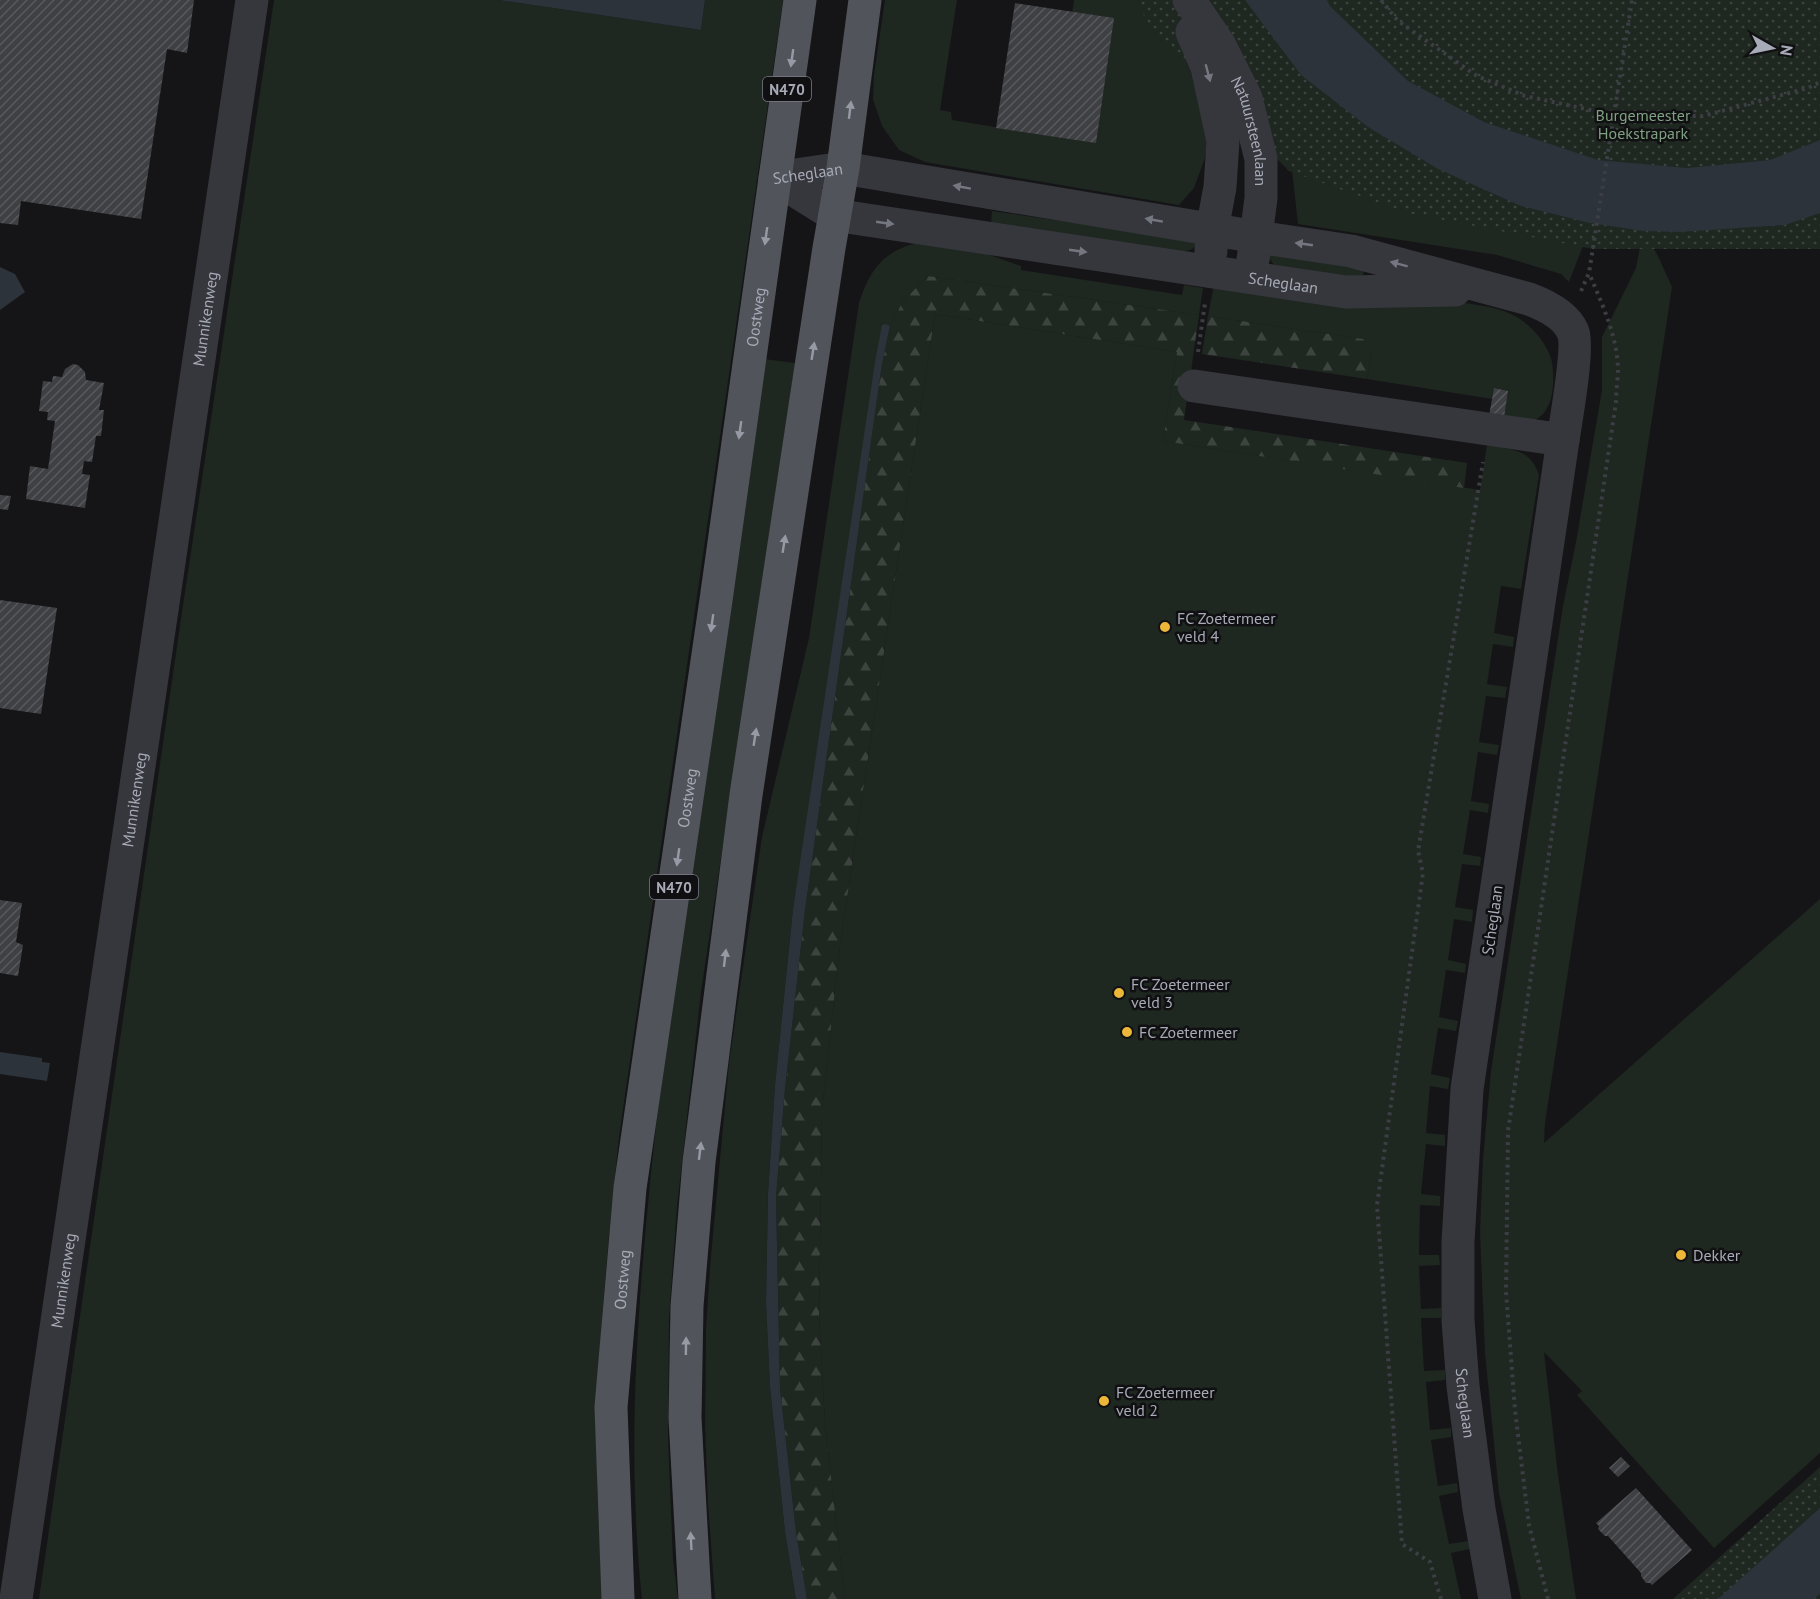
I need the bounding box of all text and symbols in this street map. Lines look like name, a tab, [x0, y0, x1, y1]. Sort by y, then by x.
north arrow	[1742, 18, 1802, 78]
text: N	[1776, 44, 1798, 57]
one-way arrow	[787, 49, 796, 68]
one-way arrow	[1204, 64, 1213, 82]
street label: Natuursteenlaan	[1227, 73, 1271, 186]
road number: N470	[763, 77, 811, 101]
one-way arrow	[845, 100, 855, 119]
park label: Burgemeester Hoekstrapark	[1596, 105, 1691, 143]
street label: Scheglaan	[771, 158, 844, 188]
one-way arrow	[952, 182, 971, 191]
one-way arrow	[1144, 215, 1163, 224]
one-way arrow	[876, 218, 895, 227]
one-way arrow	[762, 227, 771, 246]
one-way arrow	[1294, 240, 1313, 249]
one-way arrow	[1069, 247, 1088, 256]
one-way arrow	[1390, 259, 1408, 268]
street label: Scheglaan	[1247, 267, 1320, 298]
street label: Munnikenweg	[188, 270, 222, 368]
street label: Oostweg	[742, 286, 770, 348]
one-way arrow	[809, 342, 818, 361]
one-way arrow	[735, 420, 744, 439]
one-way arrow	[780, 535, 789, 554]
place label: FC Zoetermeer veld 4	[1177, 608, 1276, 646]
one-way arrow	[708, 613, 717, 632]
marker: FC Zoetermeer veld 4	[1158, 620, 1172, 634]
one-way arrow	[750, 727, 759, 746]
street label: Munnikenweg	[117, 751, 151, 848]
street label: Oostweg	[673, 767, 701, 829]
one-way arrow	[674, 848, 683, 867]
road number: N470	[650, 875, 698, 899]
street label: Scheglaan	[1477, 884, 1507, 956]
one-way arrow	[720, 948, 730, 967]
place label: FC Zoetermeer veld 3	[1131, 974, 1230, 1012]
marker: FC Zoetermeer veld 3	[1112, 986, 1126, 1000]
place label: FC Zoetermeer	[1139, 1022, 1238, 1042]
marker: FC Zoetermeer	[1120, 1025, 1134, 1039]
one-way arrow	[696, 1142, 705, 1161]
street label: Munnikenweg	[46, 1232, 80, 1329]
place label: Dekker	[1693, 1245, 1741, 1265]
marker: Dekker	[1674, 1248, 1688, 1262]
street label: Oostweg	[610, 1249, 635, 1310]
one-way arrow	[681, 1336, 691, 1355]
street label: Scheglaan	[1452, 1367, 1480, 1439]
place label: FC Zoetermeer veld 2	[1116, 1382, 1215, 1420]
marker: FC Zoetermeer veld 2	[1097, 1394, 1111, 1408]
one-way arrow	[686, 1531, 696, 1550]

